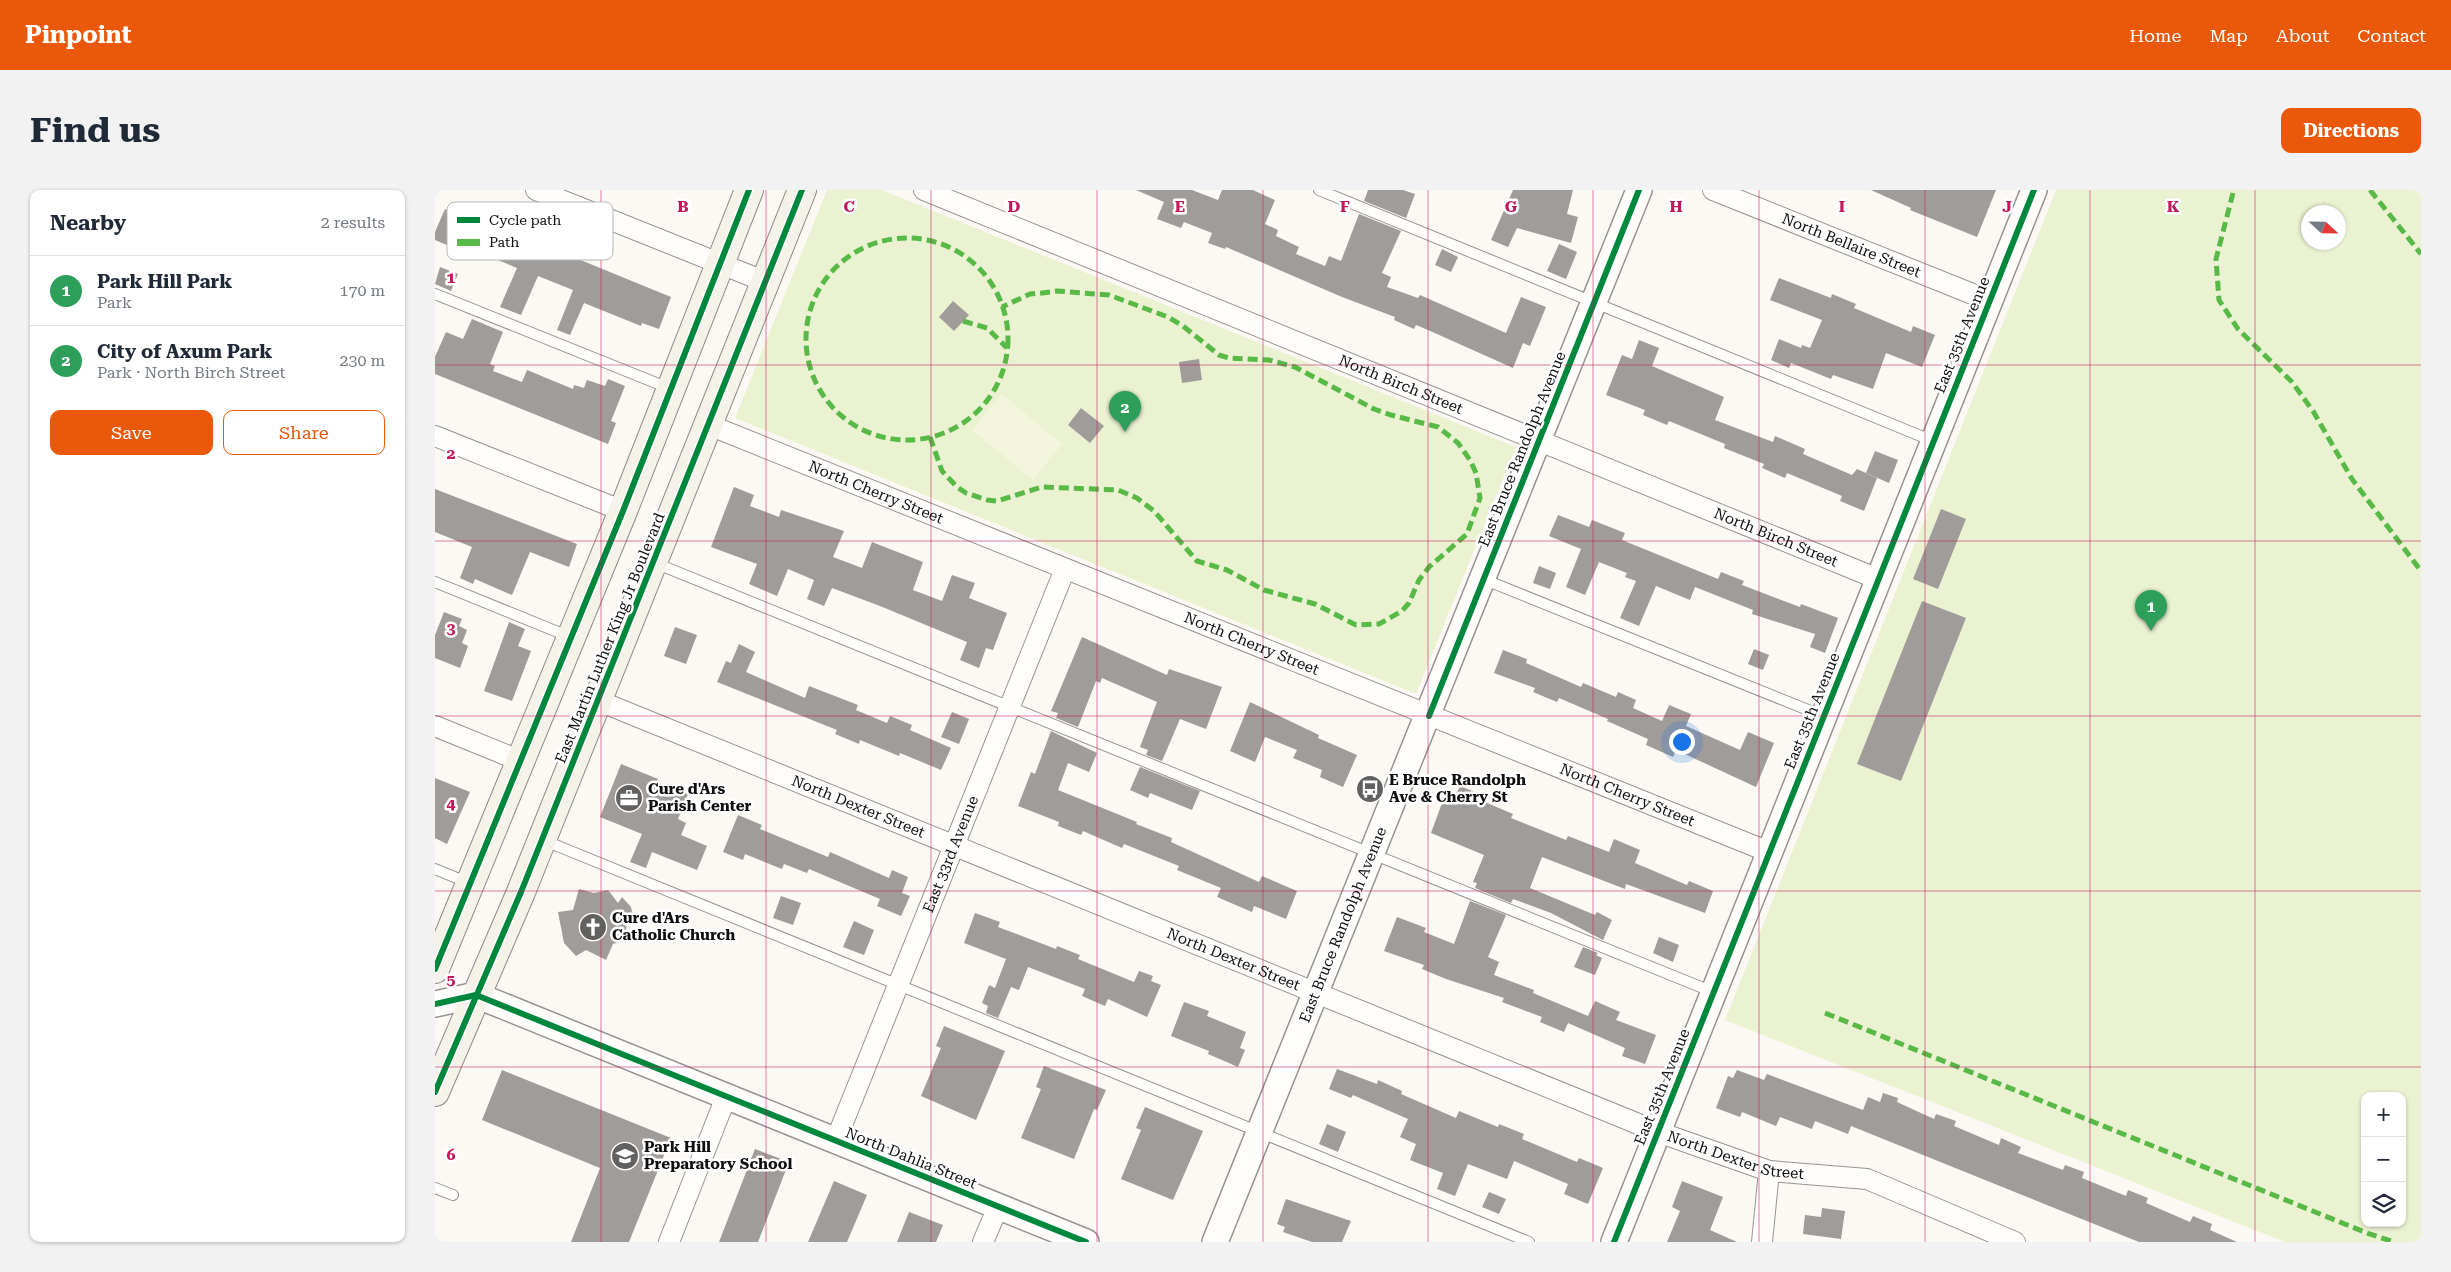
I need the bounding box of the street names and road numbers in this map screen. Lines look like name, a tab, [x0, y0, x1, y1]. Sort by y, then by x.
street label: North Bellaire Street	[1779, 210, 1924, 281]
street label: East 35th Avenue	[1930, 274, 1994, 396]
street label: East Bruce Randolph Avenue	[1475, 349, 1569, 549]
street label: North Birch Street	[1336, 351, 1466, 418]
street label: North Cherry Street	[806, 457, 946, 528]
street label: North Birch Street	[1711, 504, 1841, 571]
street label: East Martin Luther King Jr Boulevard	[551, 510, 669, 766]
street label: North Cherry Street	[1182, 608, 1322, 679]
street label: East 35th Avenue	[1780, 650, 1844, 772]
street label: North Cherry Street	[1557, 760, 1698, 830]
street label: North Dexter Street	[789, 771, 928, 842]
street label: East 33rd Avenue	[919, 793, 982, 915]
street label: East Bruce Randolph Avenue	[1295, 824, 1390, 1025]
street label: North Dexter Street	[1164, 924, 1303, 995]
street label: East 35th Avenue	[1630, 1026, 1694, 1148]
street label: North Dahlia Street	[843, 1123, 980, 1193]
street label: North Dexter Street	[1665, 1127, 1805, 1183]

